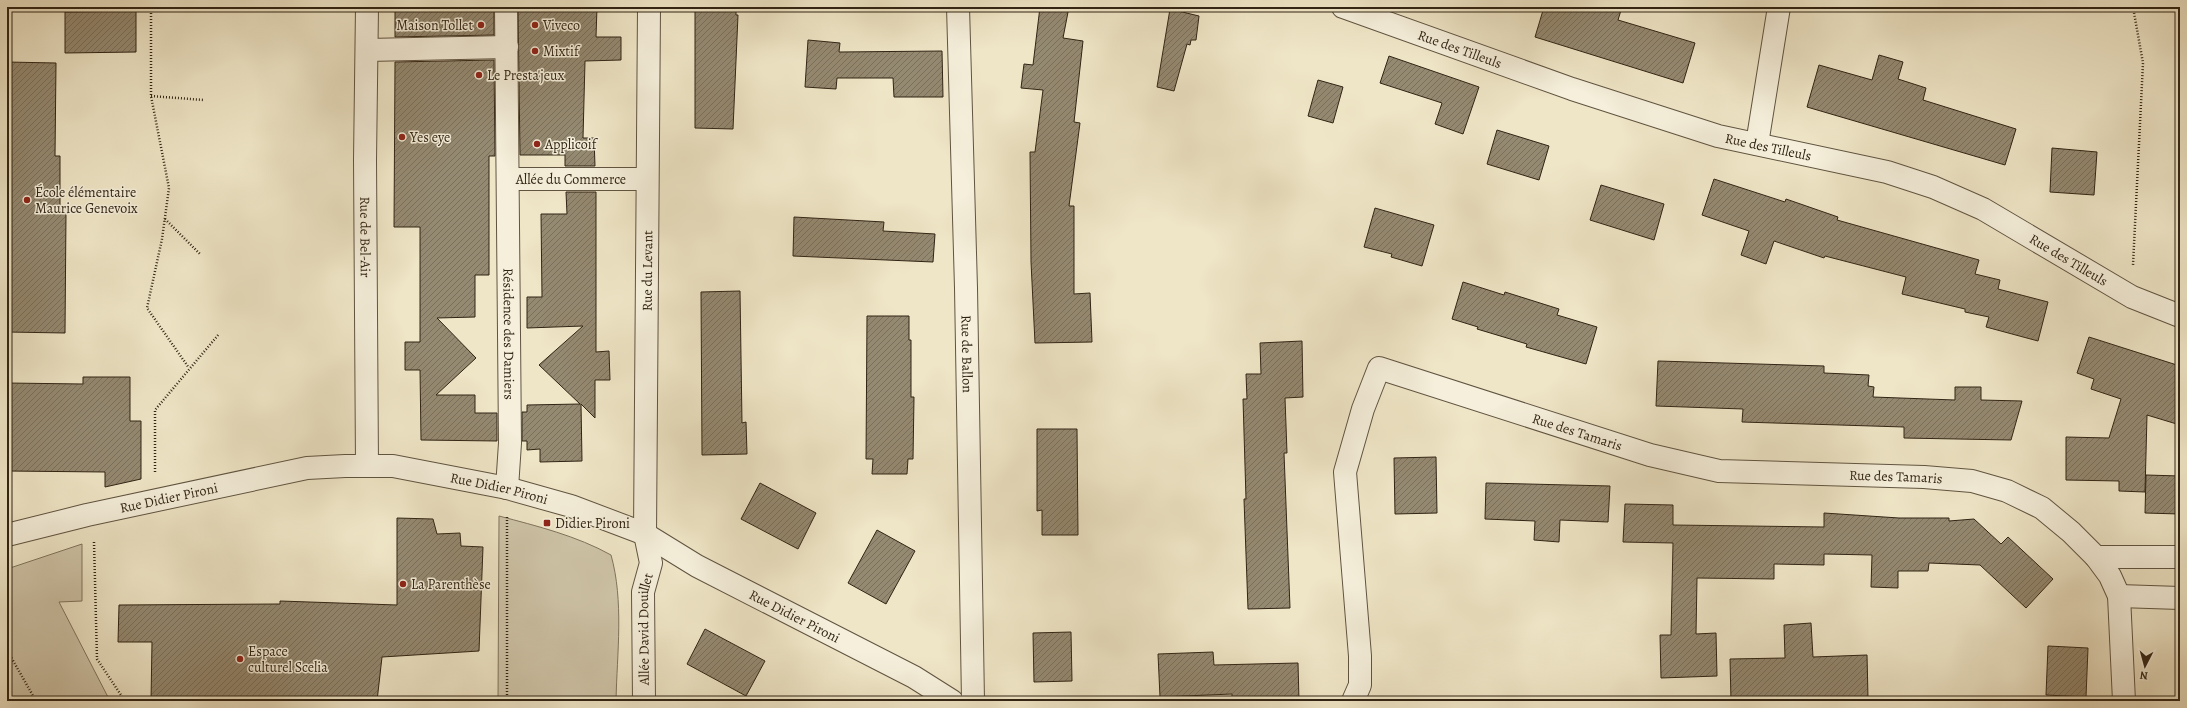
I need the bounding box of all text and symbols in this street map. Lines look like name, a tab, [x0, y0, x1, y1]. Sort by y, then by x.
place label: Maison Tollet	[396, 16, 473, 35]
place label: Viveco	[542, 16, 580, 35]
marker: Maison Tollet	[476, 20, 486, 30]
marker: Viveco	[530, 20, 540, 30]
street label: Rue des Tilleuls	[1415, 25, 1504, 73]
place label: Mixtif	[543, 42, 581, 61]
marker: Mixtif	[530, 46, 540, 56]
place label: Le Presta'jeux	[487, 66, 565, 85]
marker: Le Presta'jeux	[474, 70, 484, 80]
place label: Yes eye	[409, 128, 450, 147]
street label: Rue des Tilleuls	[1723, 128, 1813, 165]
marker: Yes eye	[397, 132, 407, 142]
place label: Applicoif	[544, 135, 599, 154]
marker: Applicoif	[532, 139, 542, 149]
street label: Allée du Commerce	[515, 170, 626, 189]
place label: École élémentaire Maurice Genevoix	[35, 183, 138, 218]
marker: École élémentaire Maurice Genevoix	[22, 195, 32, 205]
street label: Rue de Bel-Air	[356, 196, 375, 278]
street label: Rue des Tilleuls	[2026, 229, 2111, 290]
street label: Rue du Levant	[637, 230, 657, 311]
street label: Résidence des Damiers	[499, 268, 519, 400]
street label: Rue de Ballon	[957, 315, 977, 393]
street label: Rue des Tamaris	[1530, 408, 1625, 455]
street label: Rue des Tamaris	[1849, 465, 1943, 488]
street label: Rue Didier Pironi	[449, 468, 550, 509]
street label: Rue Didier Pironi	[118, 478, 220, 517]
place label: Didier Pironi	[555, 514, 630, 533]
marker: Didier Pironi	[542, 518, 552, 528]
street label: Allée David Douillet	[633, 570, 657, 686]
place label: La Parenthèse	[411, 575, 491, 594]
marker: La Parenthèse	[398, 579, 408, 589]
street label: Rue Didier Pironi	[746, 585, 844, 647]
place label: Espace culturel Scelia	[248, 642, 328, 677]
north arrow	[2125, 646, 2165, 686]
marker: Espace culturel Scelia	[235, 654, 245, 664]
text: N	[2139, 668, 2149, 683]

